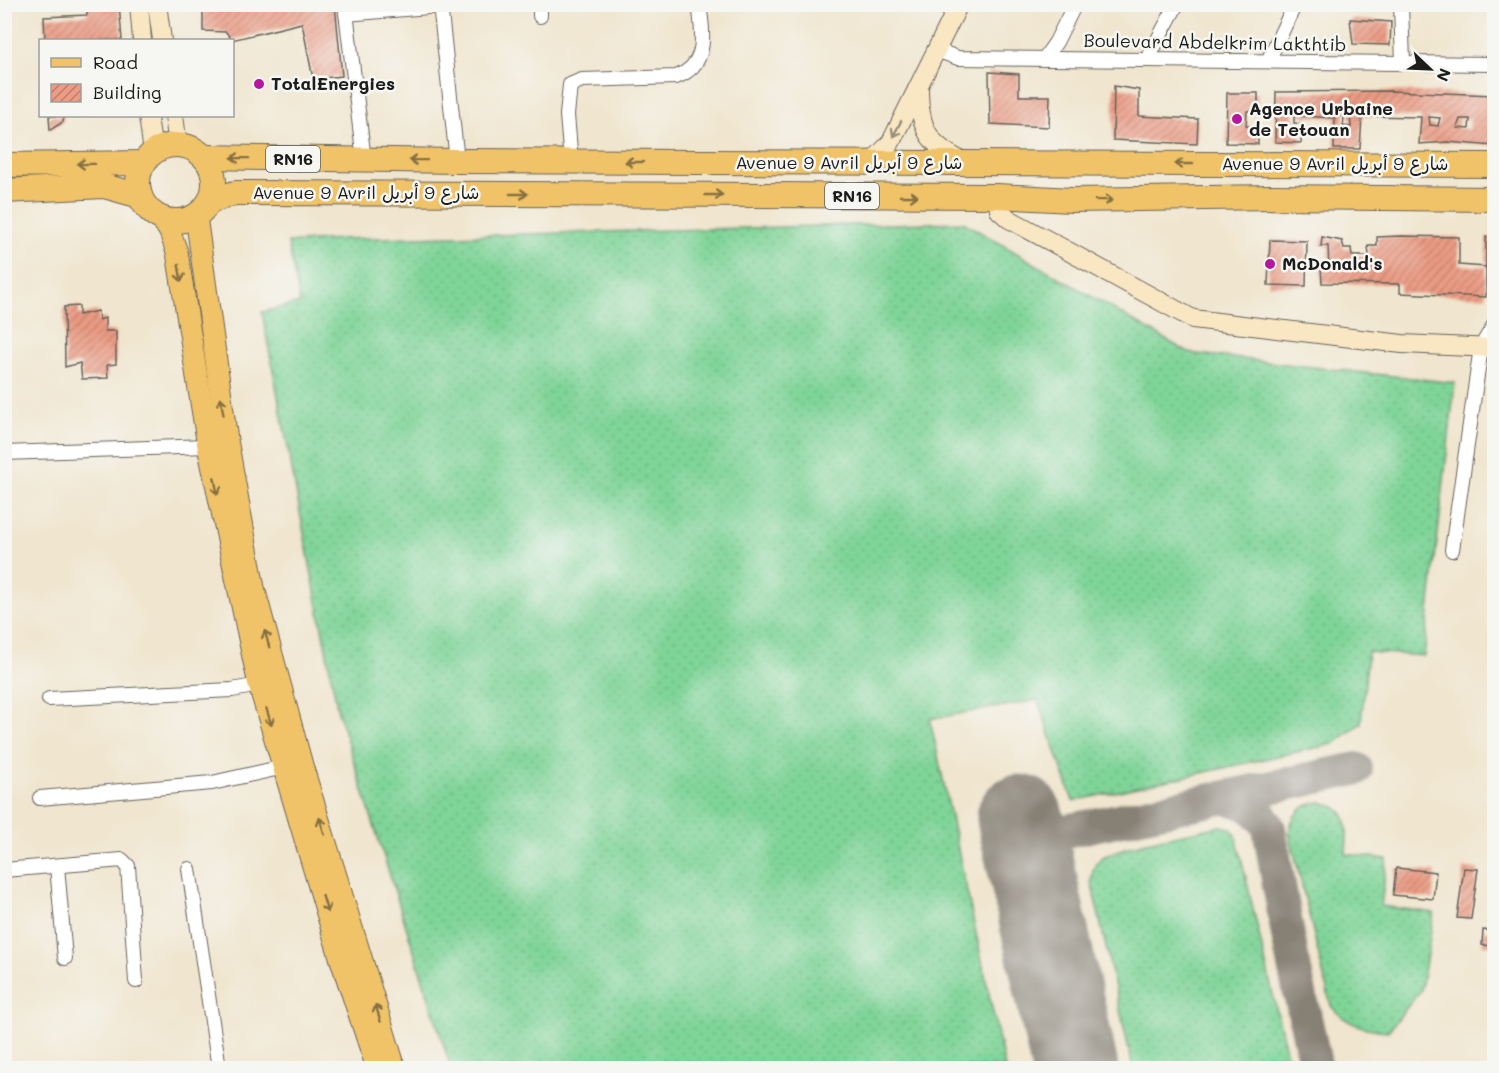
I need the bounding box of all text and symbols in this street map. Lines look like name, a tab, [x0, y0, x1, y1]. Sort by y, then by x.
street label: Boulevard Abdelkrim Lakthtib	[1083, 28, 1347, 56]
legend	[39, 39, 234, 117]
north arrow	[1400, 39, 1460, 99]
text: Road	[93, 50, 138, 74]
text: N	[1432, 65, 1456, 85]
place label: TotalEnergies	[271, 71, 395, 95]
marker: TotalEnergies	[252, 77, 266, 91]
text: Building	[93, 80, 161, 104]
place label: Agence Urbaine de Tetouan	[1249, 96, 1393, 141]
marker: Agence Urbaine de Tetouan	[1230, 112, 1244, 126]
one-way arrow	[891, 119, 902, 137]
road number: RN16	[266, 146, 320, 172]
street label: Avenue 9 Avril شارع 9 أبريل	[735, 150, 963, 175]
street label: Avenue 9 Avril شارع 9 أبريل	[1221, 151, 1449, 176]
one-way arrow	[231, 152, 251, 164]
one-way arrow	[409, 155, 429, 166]
one-way arrow	[625, 156, 645, 168]
one-way arrow	[76, 158, 96, 170]
one-way arrow	[1175, 158, 1195, 170]
street label: Avenue 9 Avril شارع 9 أبريل	[252, 180, 480, 205]
road number: RN16	[825, 183, 879, 209]
one-way arrow	[508, 188, 528, 200]
one-way arrow	[703, 189, 723, 201]
one-way arrow	[898, 190, 918, 202]
one-way arrow	[1093, 194, 1113, 206]
place label: McDonald's	[1282, 251, 1383, 275]
marker: McDonald's	[1263, 257, 1277, 271]
one-way arrow	[175, 263, 186, 283]
one-way arrow	[216, 397, 227, 417]
one-way arrow	[211, 476, 222, 495]
one-way arrow	[261, 630, 272, 649]
one-way arrow	[264, 707, 275, 726]
one-way arrow	[316, 817, 327, 836]
one-way arrow	[320, 894, 331, 913]
one-way arrow	[372, 1004, 383, 1023]

